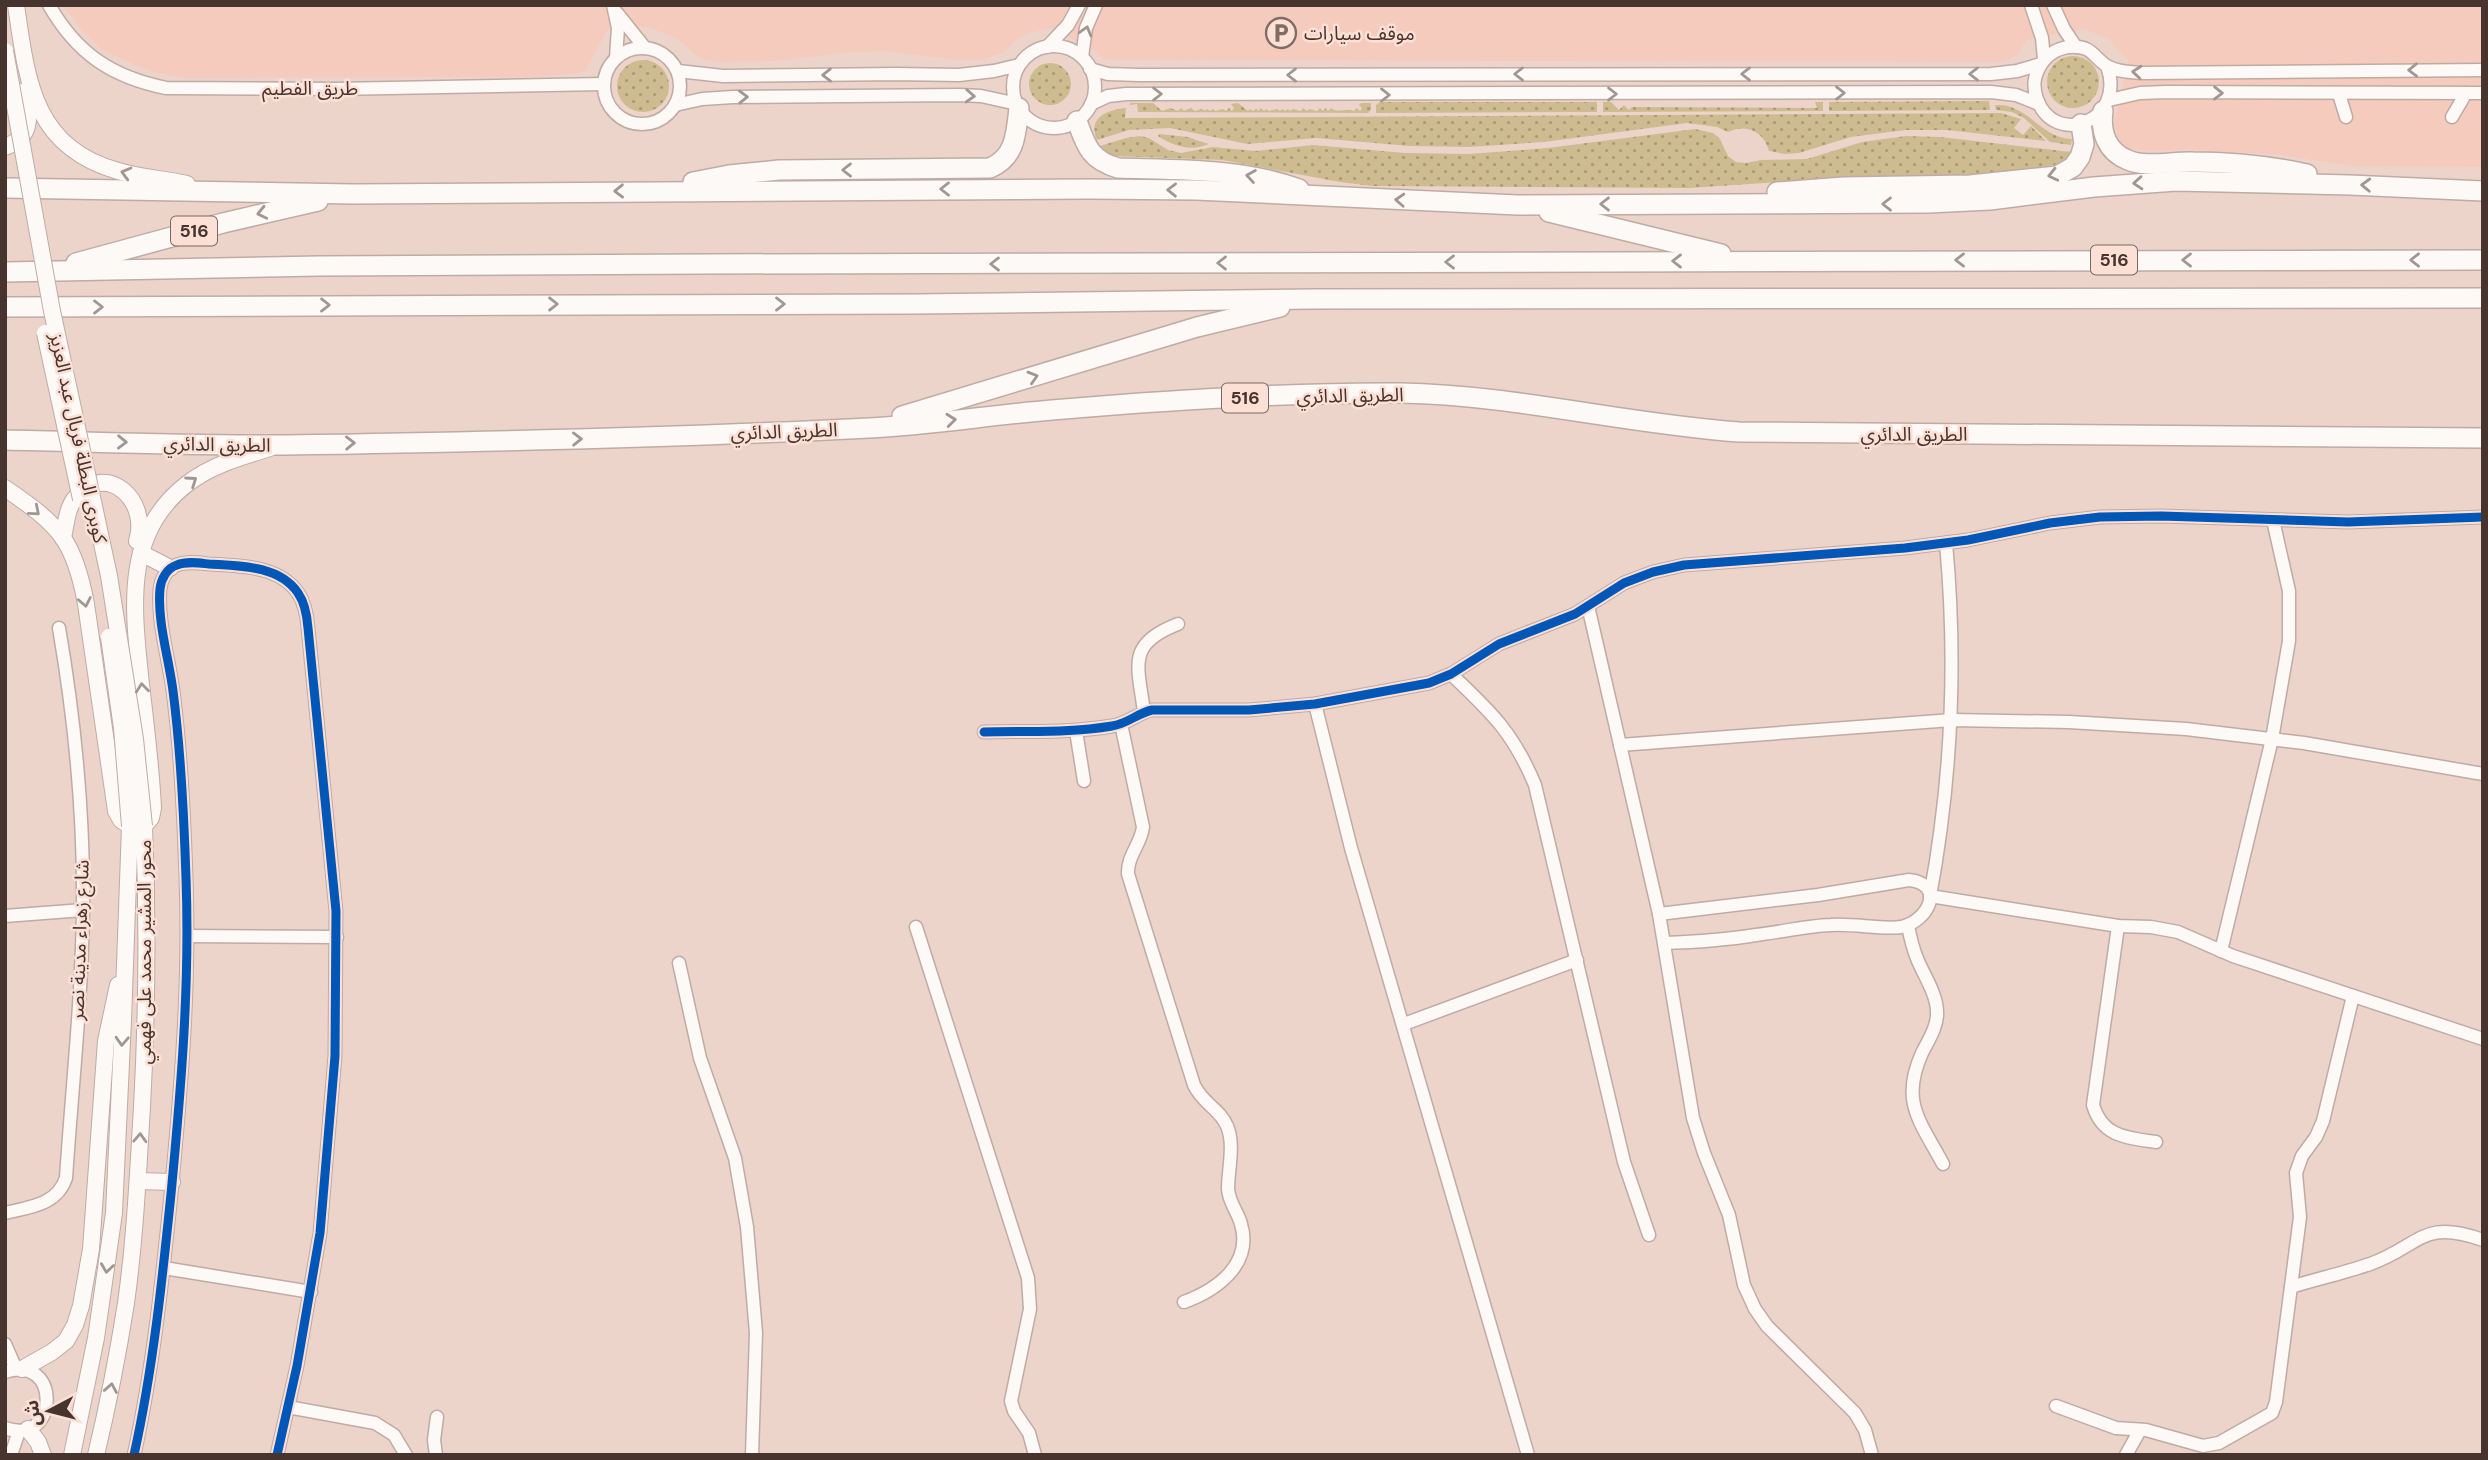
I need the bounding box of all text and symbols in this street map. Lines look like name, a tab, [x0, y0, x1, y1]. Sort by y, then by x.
parking icon: موقف سيارات	[1264, 16, 1298, 50]
place label: موقف سيارات	[1304, 21, 1415, 46]
one-way arrow	[1078, 25, 1092, 37]
one-way arrow	[2408, 62, 2418, 78]
one-way arrow	[2131, 65, 2142, 80]
one-way arrow	[1513, 66, 1524, 82]
one-way arrow	[1741, 66, 1751, 82]
one-way arrow	[1968, 66, 1979, 82]
one-way arrow	[822, 67, 832, 83]
one-way arrow	[1286, 67, 1296, 83]
street label: طريق الفطيم	[262, 76, 358, 103]
one-way arrow	[1835, 85, 1846, 101]
one-way arrow	[2213, 85, 2224, 100]
one-way arrow	[1153, 86, 1163, 102]
one-way arrow	[1608, 86, 1618, 102]
one-way arrow	[1380, 87, 1391, 103]
one-way arrow	[965, 88, 976, 103]
one-way arrow	[738, 89, 749, 105]
one-way arrow	[841, 162, 852, 178]
one-way arrow	[120, 167, 132, 181]
one-way arrow	[2047, 167, 2059, 181]
one-way arrow	[1245, 169, 1257, 184]
one-way arrow	[2132, 176, 2143, 191]
one-way arrow	[2360, 178, 2371, 193]
one-way arrow	[939, 181, 950, 197]
one-way arrow	[1167, 182, 1177, 198]
one-way arrow	[614, 183, 624, 199]
one-way arrow	[1394, 193, 1405, 208]
one-way arrow	[1600, 196, 1610, 212]
one-way arrow	[1882, 196, 1892, 212]
one-way arrow	[256, 205, 268, 220]
road number: 516	[171, 216, 217, 246]
road number: 516	[2091, 246, 2137, 274]
one-way arrow	[1954, 252, 1964, 268]
one-way arrow	[2181, 252, 2192, 268]
one-way arrow	[2409, 252, 2419, 268]
one-way arrow	[1671, 253, 1682, 269]
one-way arrow	[1444, 254, 1454, 270]
one-way arrow	[1216, 255, 1227, 271]
one-way arrow	[989, 256, 999, 272]
one-way arrow	[548, 296, 559, 312]
one-way arrow	[776, 296, 786, 312]
one-way arrow	[320, 298, 331, 313]
one-way arrow	[93, 299, 104, 315]
street label: كوبرى البطلة فريال عبد العزيز	[44, 330, 113, 547]
one-way arrow	[1027, 370, 1039, 385]
street label: الطريق الدائري	[1296, 382, 1404, 411]
road number: 516	[1222, 384, 1268, 412]
one-way arrow	[946, 413, 957, 428]
street label: الطريق الدائري	[730, 417, 838, 448]
street label: الطريق الدائري	[1860, 422, 1968, 449]
street label: الطريق الدائري	[163, 431, 271, 460]
one-way arrow	[573, 431, 583, 447]
one-way arrow	[118, 434, 128, 450]
one-way arrow	[345, 435, 356, 451]
one-way arrow	[184, 476, 197, 489]
one-way arrow	[27, 503, 40, 515]
one-way arrow	[77, 596, 92, 608]
one-way arrow	[134, 682, 149, 694]
street label: محور المشير محمد على فهمي	[132, 840, 159, 1064]
street label: شارع زهراء مدينة نصر	[64, 859, 96, 1022]
one-way arrow	[115, 1036, 130, 1047]
one-way arrow	[132, 1132, 147, 1143]
one-way arrow	[100, 1262, 115, 1274]
north arrow	[14, 1376, 84, 1446]
one-way arrow	[103, 1382, 118, 1394]
text: ش	[19, 1399, 47, 1427]

